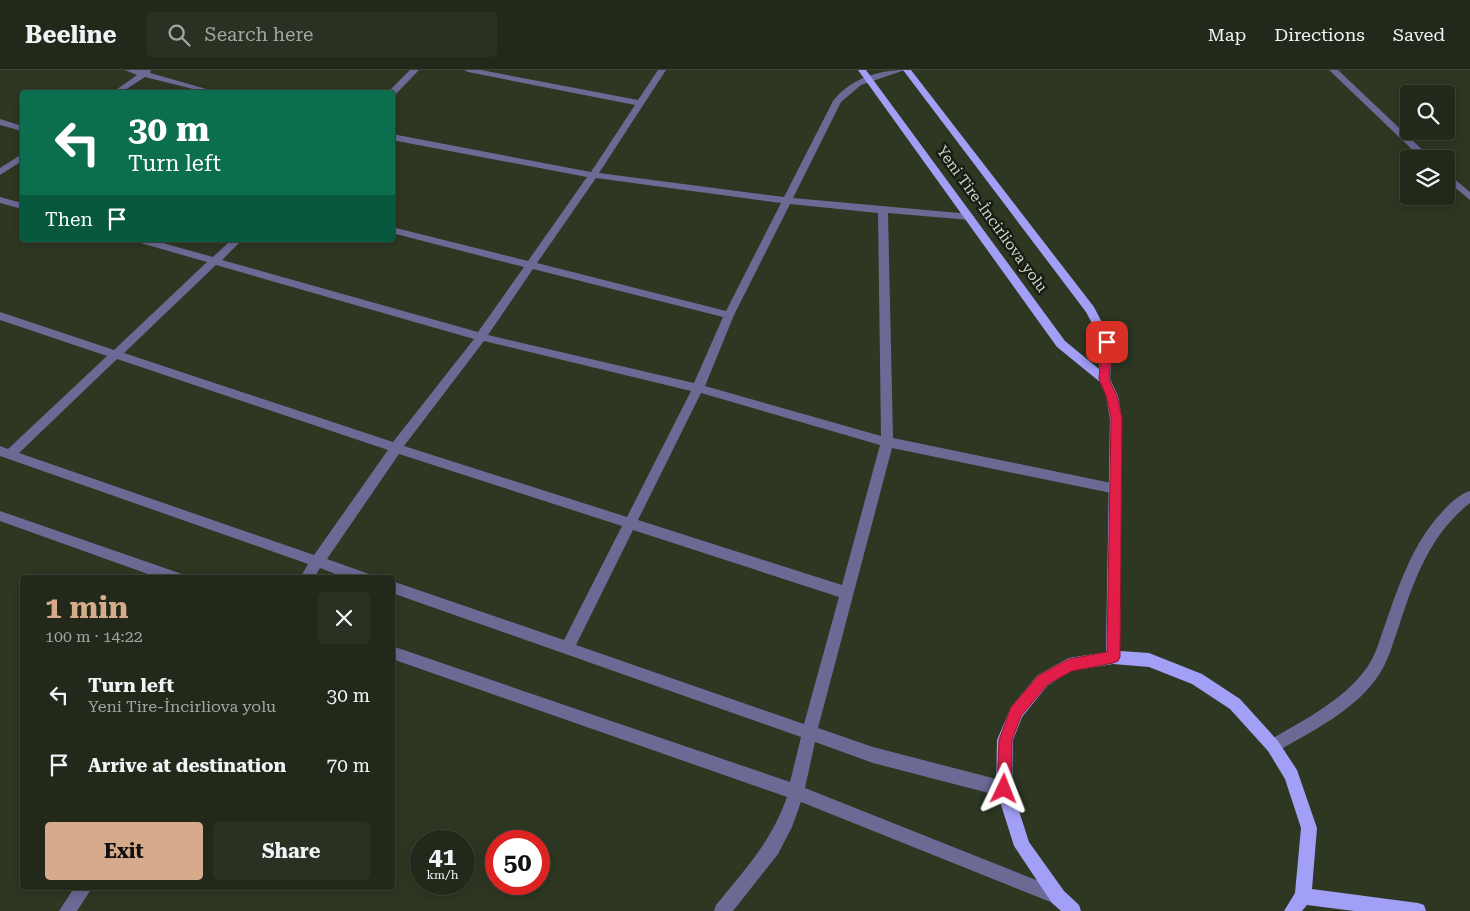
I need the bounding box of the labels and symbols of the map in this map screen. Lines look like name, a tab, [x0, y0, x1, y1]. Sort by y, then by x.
street label: Yeni Tire-İncirliova yolu	[933, 142, 1051, 296]
pin	[1086, 321, 1128, 363]
position arrow	[977, 762, 1029, 814]
speed limit sign: 50	[485, 830, 550, 895]

